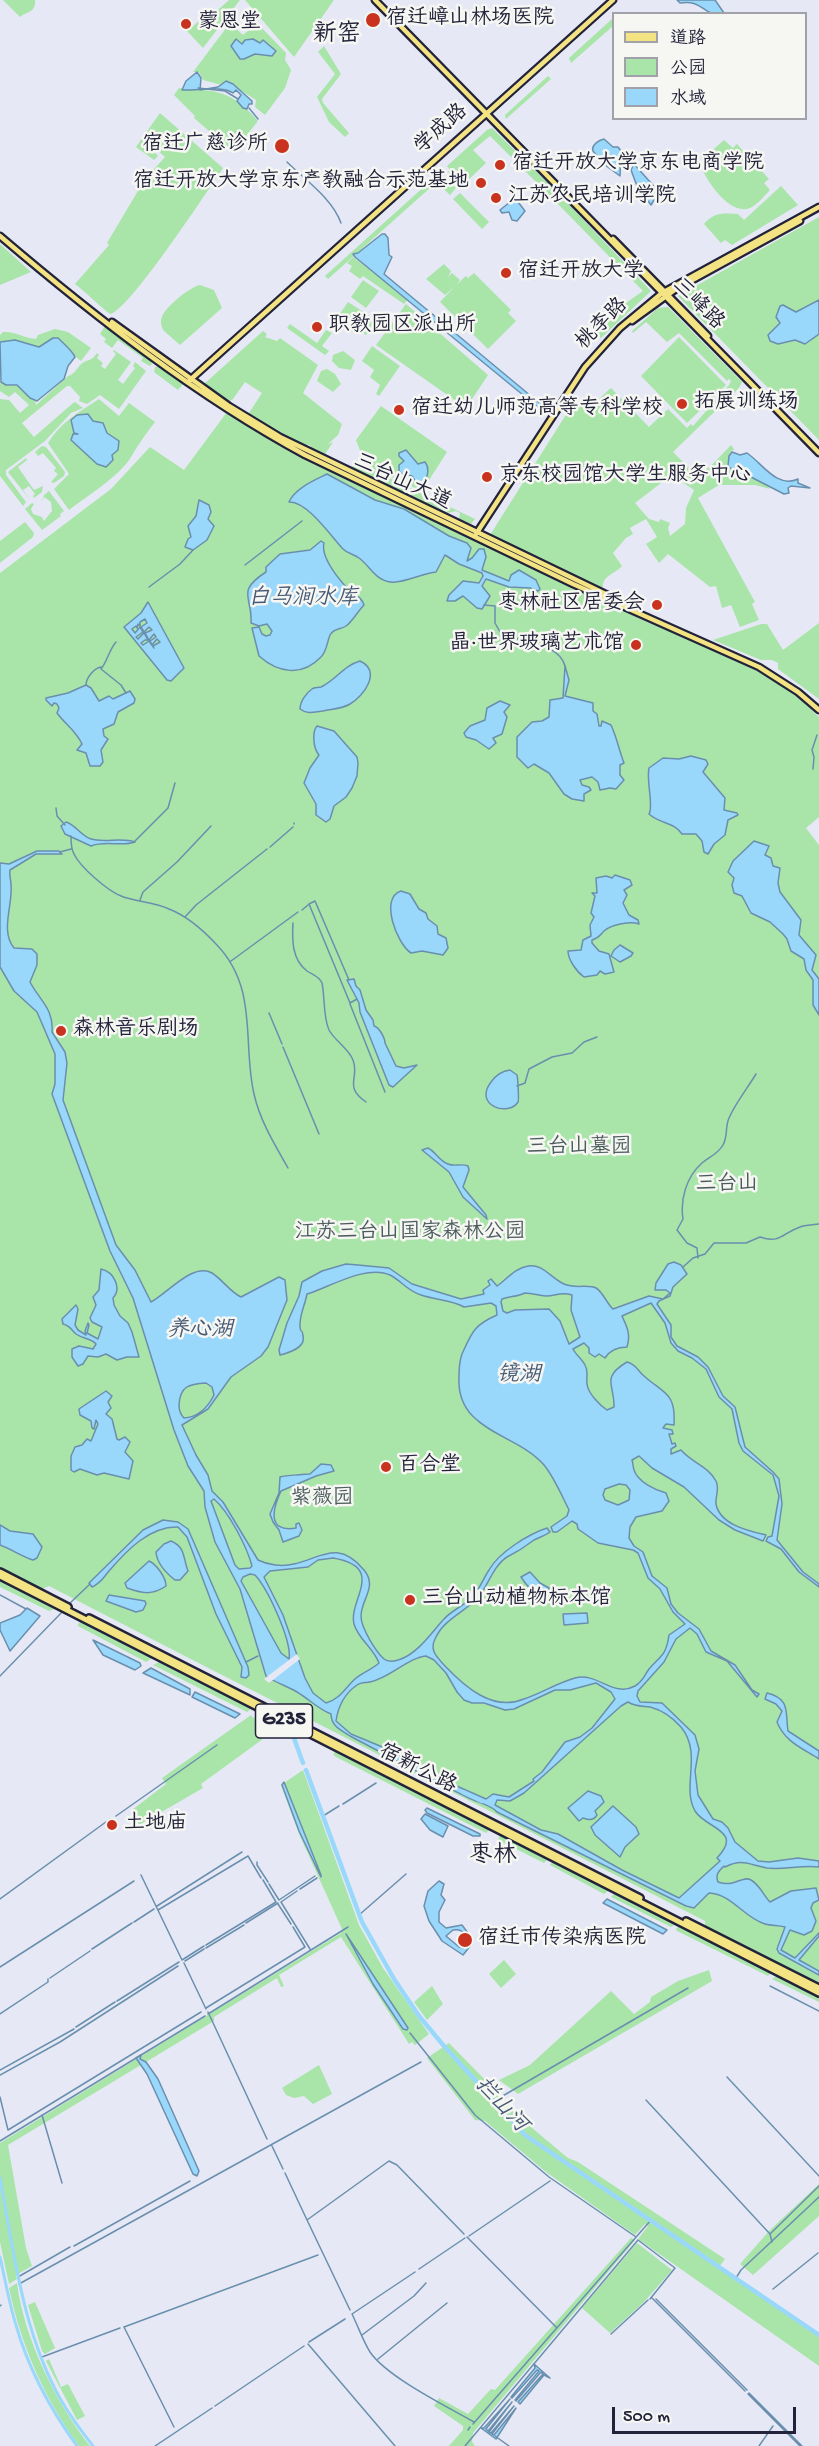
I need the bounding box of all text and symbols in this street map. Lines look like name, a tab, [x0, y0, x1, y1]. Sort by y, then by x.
place label: 宿迁嶂山林场医院	[386, 7, 554, 33]
place label: 蒙恩堂	[198, 11, 261, 37]
marker: 宿迁嶂山林场医院	[364, 11, 382, 29]
legend	[612, 12, 807, 120]
marker: 蒙恩堂	[179, 17, 193, 31]
district label: 新窑	[313, 22, 361, 50]
text: 道路	[670, 29, 706, 50]
text: 公园	[670, 59, 706, 80]
text: 水域	[670, 89, 706, 110]
street label: 学成路	[410, 100, 474, 160]
place label: 宿迁广慈诊所	[142, 133, 268, 159]
marker: 宿迁广慈诊所	[273, 137, 291, 155]
place label: 宿迁开放大学京东电商学院	[512, 152, 764, 178]
marker: 宿迁开放大学京东电商学院	[493, 158, 507, 172]
place label: 宿迁开放大学京东产教融合示范基地	[133, 170, 469, 196]
marker: 宿迁开放大学京东产教融合示范基地	[474, 176, 488, 190]
place label: 江苏农民培训学院	[508, 185, 676, 211]
marker: 江苏农民培训学院	[489, 191, 503, 205]
place label: 宿迁开放大学	[518, 260, 644, 286]
marker: 宿迁开放大学	[499, 266, 513, 280]
street label: 三峰路	[666, 274, 728, 336]
street label: 桃李路	[572, 294, 634, 356]
place label: 职教园区派出所	[329, 314, 476, 340]
marker: 职教园区派出所	[310, 320, 324, 334]
place label: 拓展训练场	[694, 391, 799, 417]
place label: 宿迁幼儿师范高等专科学校	[411, 397, 663, 423]
marker: 拓展训练场	[675, 397, 689, 411]
marker: 宿迁幼儿师范高等专科学校	[392, 403, 406, 417]
street label: 三台山大道	[349, 449, 455, 517]
place label: 京东校园馆大学生服务中心	[499, 464, 751, 490]
marker: 京东校园馆大学生服务中心	[480, 470, 494, 484]
water label: 白马涧水库	[248, 587, 358, 613]
place label: 枣林社区居委会	[498, 592, 645, 618]
marker: 枣林社区居委会	[650, 598, 664, 612]
place label: 晶·世界玻璃艺术馆	[449, 632, 624, 658]
marker: 晶·世界玻璃艺术馆	[629, 638, 643, 652]
place label: 森林音乐剧场	[73, 1018, 199, 1044]
marker: 森林音乐剧场	[54, 1024, 68, 1038]
park label: 三台山墓园	[527, 1136, 631, 1162]
park label: 三台山	[696, 1173, 758, 1199]
park label: 江苏三台山国家森林公园	[295, 1221, 525, 1247]
water label: 养心湖	[167, 1319, 233, 1345]
water label: 镜湖	[497, 1364, 541, 1390]
place label: 百合堂	[398, 1454, 461, 1480]
marker: 百合堂	[379, 1460, 393, 1474]
park label: 紫薇园	[291, 1487, 353, 1513]
place label: 三台山动植物标本馆	[422, 1587, 611, 1613]
marker: 三台山动植物标本馆	[403, 1593, 417, 1607]
road number: G235	[256, 1704, 312, 1738]
street label: 宿新公路	[374, 1740, 460, 1800]
place label: 土地庙	[124, 1812, 187, 1838]
marker: 土地庙	[105, 1818, 119, 1832]
district label: 枣林	[469, 1843, 517, 1871]
place label: 宿迁市传染病医院	[478, 1927, 646, 1953]
marker: 宿迁市传染病医院	[456, 1931, 474, 1949]
water label: 拦山河	[468, 2073, 532, 2139]
scale bar	[615, 2395, 800, 2433]
text: 500 m	[623, 2407, 670, 2428]

